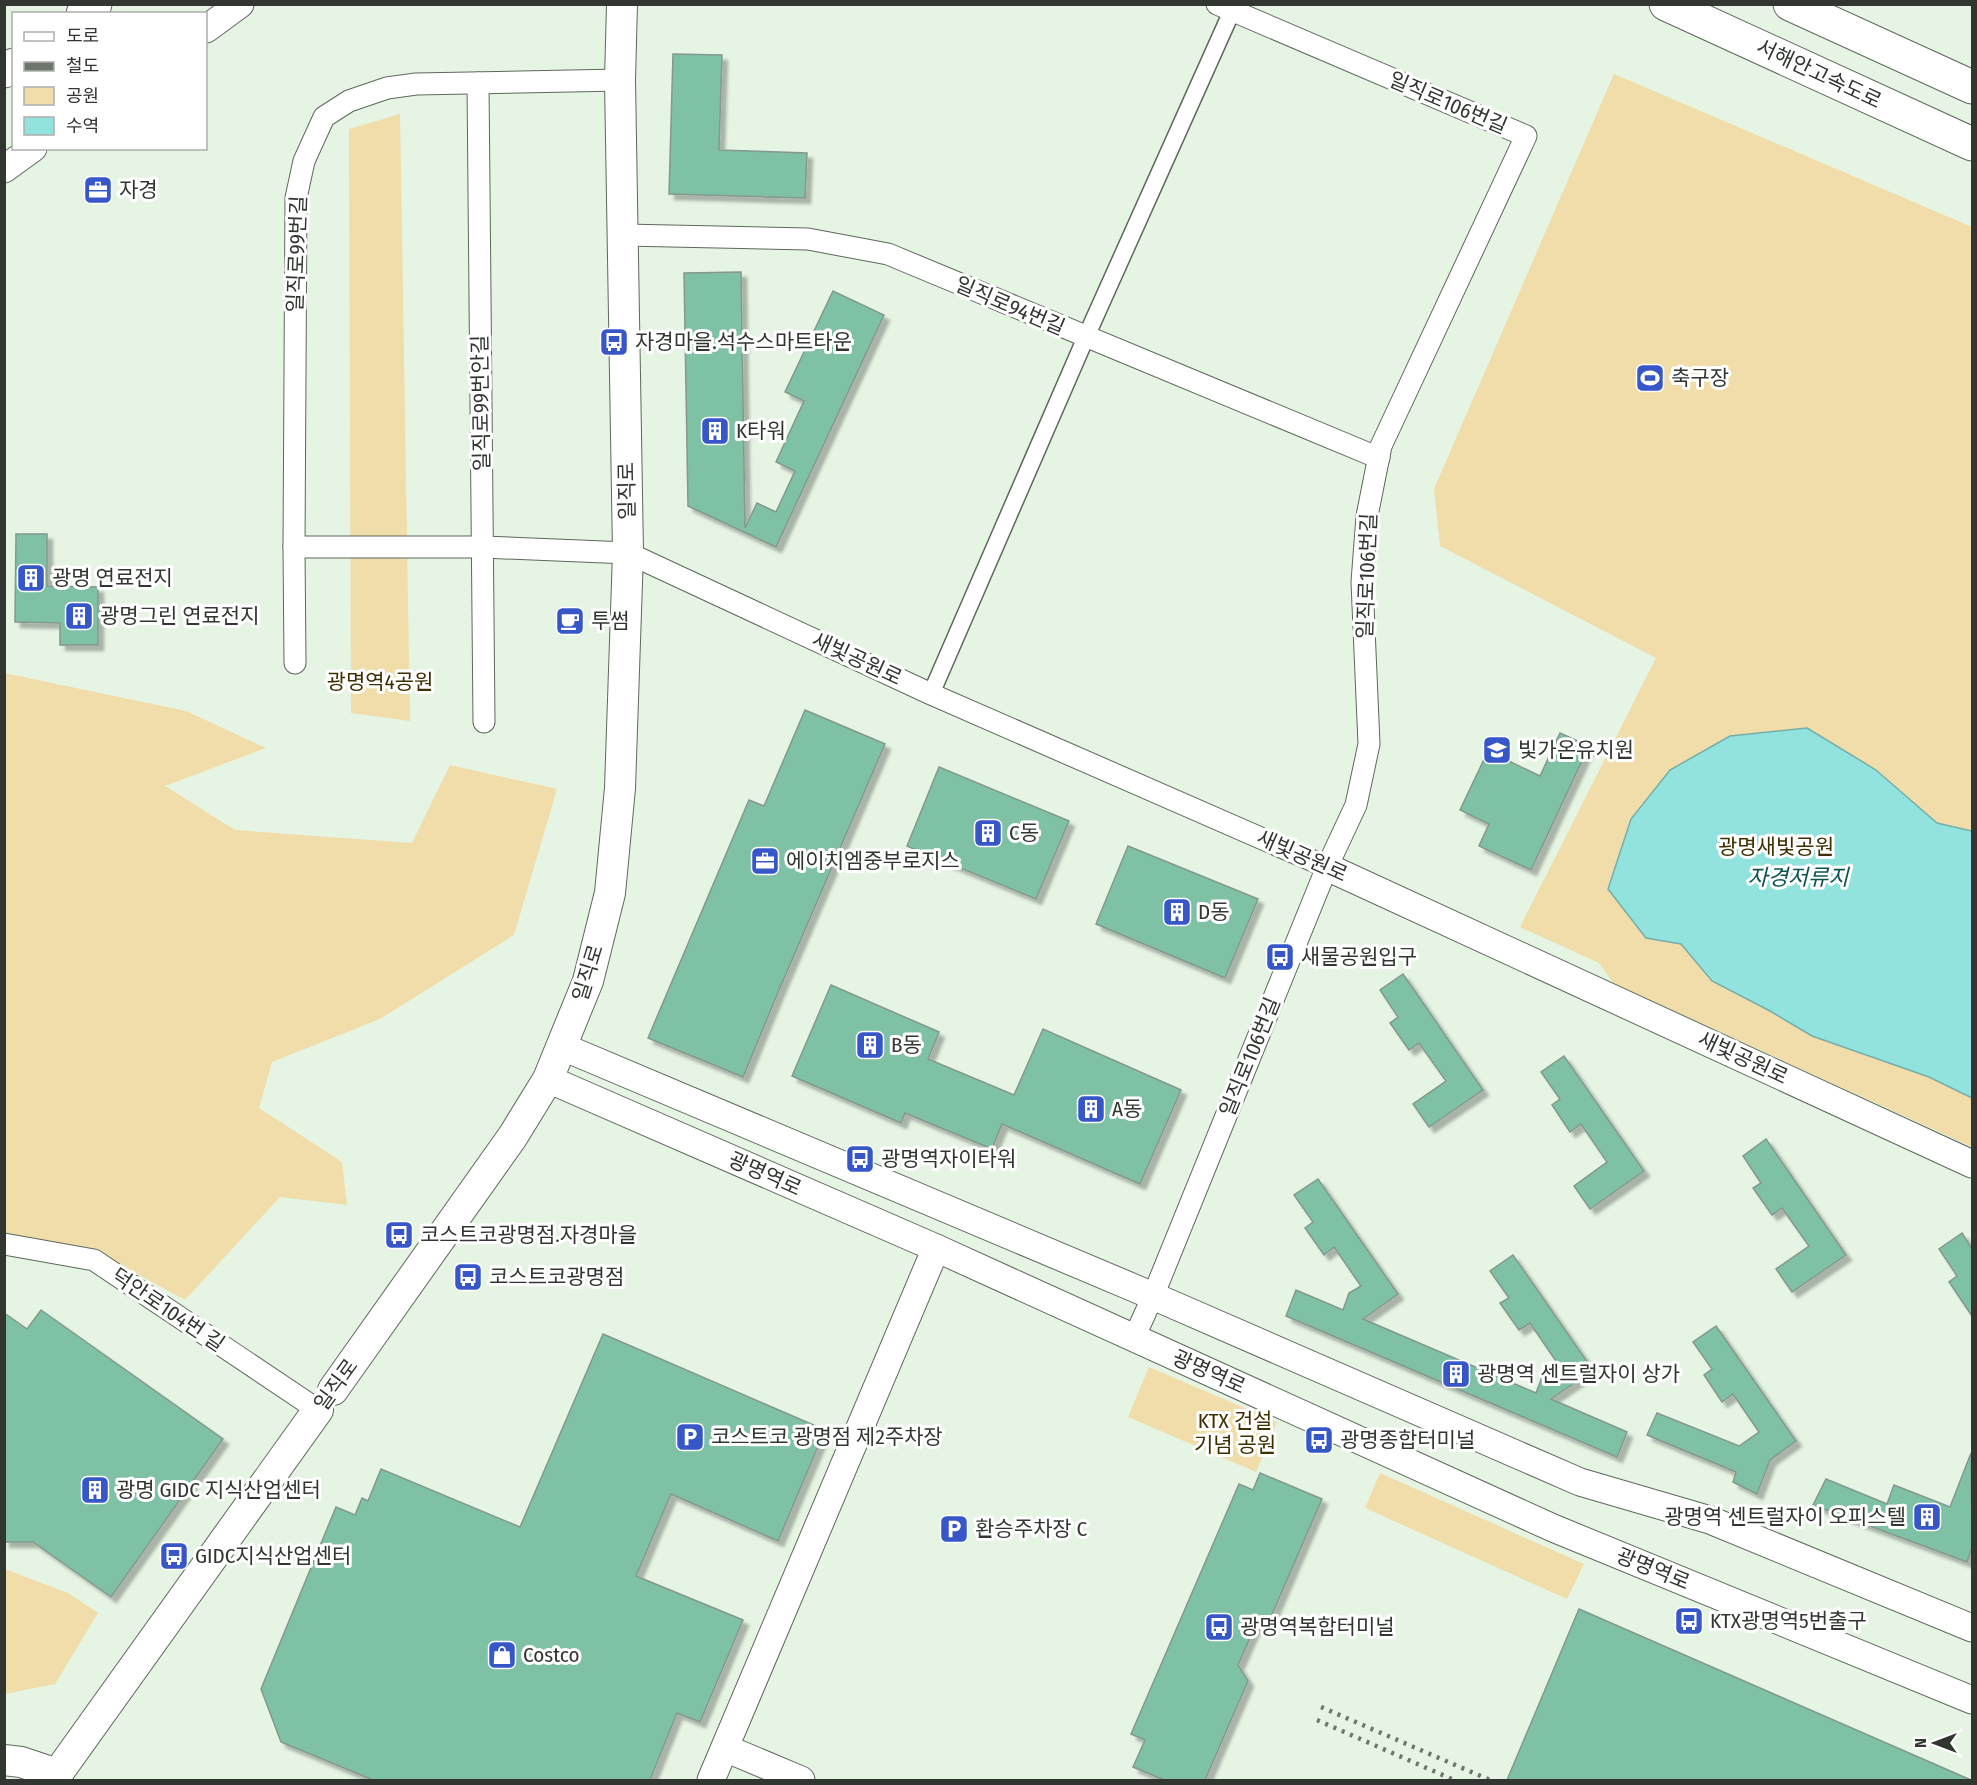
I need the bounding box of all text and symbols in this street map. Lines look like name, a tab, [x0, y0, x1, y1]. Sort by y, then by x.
legend	[12, 12, 207, 150]
text: 도로	[66, 25, 99, 47]
street label: 서해안고속도로	[1752, 34, 1886, 114]
text: 철도	[66, 55, 99, 77]
street label: 일직로106번길	[1385, 66, 1511, 140]
text: 공원	[66, 85, 99, 107]
text: 수역	[66, 115, 99, 137]
office icon: 자경	[82, 174, 114, 206]
place label: 자경	[119, 177, 158, 203]
street label: 일직로99번길	[282, 195, 312, 313]
street label: 일직로94번길	[951, 271, 1069, 341]
bus stop icon: 자경마을.석수스마트타운	[598, 326, 630, 358]
place label: 자경마을.석수스마트타운	[635, 329, 852, 355]
street label: 일직로99번안길	[467, 335, 495, 471]
sports icon: 축구장	[1634, 362, 1666, 394]
place label: 축구장	[1671, 365, 1729, 391]
building icon: K타워	[699, 415, 731, 447]
place label: K타워	[736, 418, 786, 444]
street label: 일직로	[613, 462, 641, 520]
street label: 일직로106번길	[1352, 513, 1382, 639]
building icon: 광명 연료전지	[15, 562, 47, 594]
place label: 광명 연료전지	[52, 565, 173, 591]
building icon: 광명그린 연료전지	[63, 600, 95, 632]
place label: 광명그린 연료전지	[100, 603, 260, 629]
cafe icon: 투썸	[554, 605, 586, 637]
place label: 투썸	[591, 608, 630, 634]
street label: 새빛공원로	[808, 627, 906, 691]
park label: 광명역4공원	[327, 669, 433, 695]
school or university icon: 빛가온유치원	[1481, 734, 1513, 766]
place label: 빛가온유치원	[1518, 737, 1634, 763]
building icon: C동	[972, 817, 1004, 849]
place label: C동	[1009, 820, 1039, 846]
street label: 새빛공원로	[1253, 824, 1351, 888]
park label: 광명새빛공원	[1718, 834, 1834, 860]
office icon: 에이치엠중부로지스	[749, 845, 781, 877]
place label: 에이치엠중부로지스	[786, 848, 960, 874]
water label: 자경저류지	[1747, 864, 1850, 891]
building icon: D동	[1161, 896, 1193, 928]
place label: D동	[1198, 899, 1230, 925]
street label: 일직로	[567, 941, 609, 1005]
bus stop icon: 새물공원입구	[1264, 941, 1296, 973]
place label: 새물공원입구	[1301, 944, 1417, 970]
street label: 일직로106번길	[1214, 994, 1286, 1120]
street label: 새빛공원로	[1694, 1026, 1792, 1090]
building icon: B동	[854, 1029, 886, 1061]
place label: B동	[891, 1032, 922, 1058]
building icon: A동	[1075, 1093, 1107, 1125]
place label: A동	[1112, 1096, 1142, 1122]
bus stop icon: 광명역자이타워	[844, 1143, 876, 1175]
street label: 광명역로	[724, 1146, 806, 1202]
place label: 광명역자이타워	[881, 1146, 1016, 1172]
bus stop icon: 코스트코광명점.자경마을	[383, 1219, 415, 1251]
place label: 코스트코광명점.자경마을	[420, 1222, 637, 1248]
bus stop icon: 코스트코광명점	[452, 1261, 484, 1293]
street label: 덕안로104번 길	[106, 1263, 230, 1357]
place label: 코스트코광명점	[489, 1264, 624, 1290]
street label: 광명역로	[1168, 1344, 1250, 1400]
street label: 일직로	[308, 1354, 364, 1416]
building icon: 광명역 센트럴자이 상가	[1440, 1358, 1472, 1390]
place label: 광명역 센트럴자이 상가	[1477, 1361, 1680, 1387]
park label: KTX 건설 기념 공원	[1194, 1408, 1276, 1458]
parking icon: 코스트코 광명점 제2주차장	[674, 1421, 706, 1453]
place label: 코스트코 광명점 제2주차장	[711, 1424, 943, 1450]
bus stop icon: 광명종합터미널	[1303, 1424, 1335, 1456]
place label: 광명종합터미널	[1340, 1427, 1475, 1453]
building icon: 광명 GIDC 지식산업센터	[79, 1474, 111, 1506]
place label: 광명 GIDC 지식산업센터	[116, 1477, 321, 1503]
building icon: 광명역 센트럴자이 오피스텔	[1911, 1501, 1943, 1533]
place label: 광명역 센트럴자이 오피스텔	[1664, 1504, 1906, 1530]
parking icon: 환승주차장 C	[938, 1513, 970, 1545]
place label: 환승주차장 C	[975, 1516, 1088, 1542]
bus stop icon: GIDC지식산업센터	[158, 1540, 190, 1572]
street label: 광명역로	[1612, 1542, 1694, 1596]
place label: GIDC지식산업센터	[195, 1543, 351, 1569]
bus stop icon: KTX광명역5번출구	[1673, 1605, 1705, 1637]
place label: KTX광명역5번출구	[1710, 1608, 1867, 1634]
bus stop icon: 광명역복합터미널	[1203, 1611, 1235, 1643]
place label: 광명역복합터미널	[1240, 1614, 1395, 1640]
shop icon: Costco	[486, 1639, 518, 1671]
place label: Costco	[523, 1642, 579, 1668]
north arrow	[1905, 1713, 1965, 1773]
text: N	[1911, 1738, 1930, 1748]

